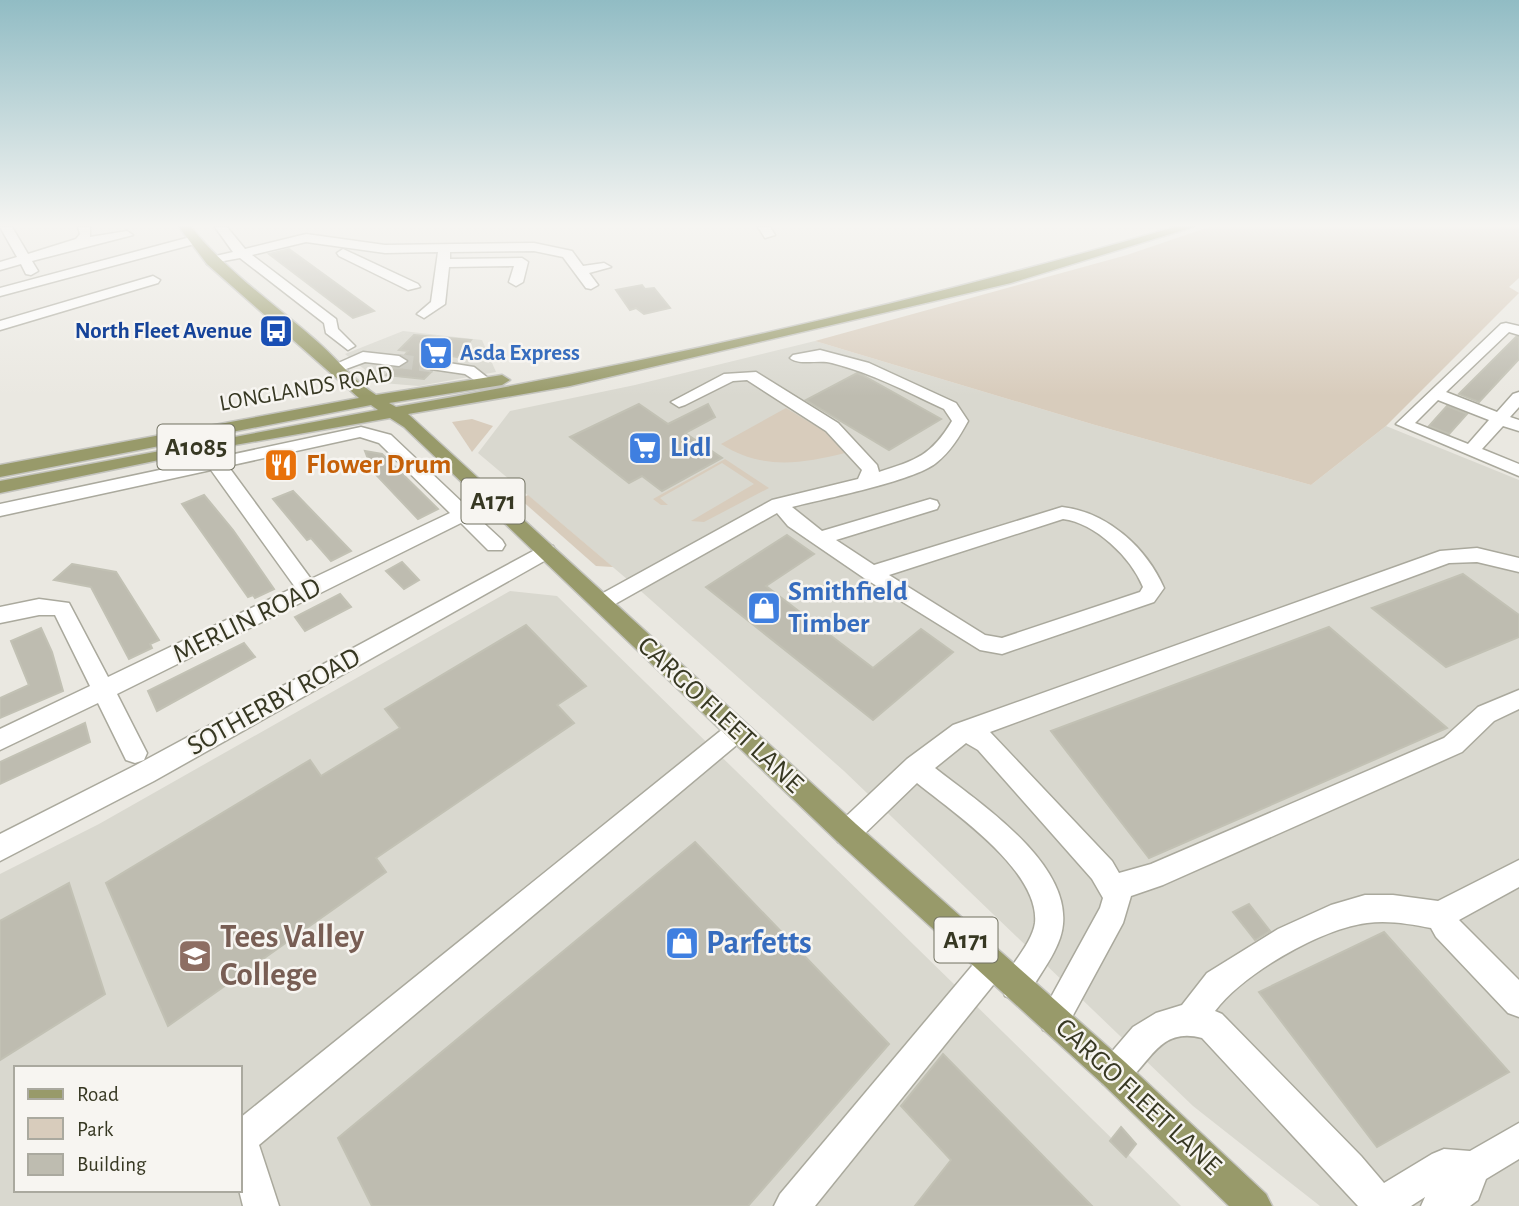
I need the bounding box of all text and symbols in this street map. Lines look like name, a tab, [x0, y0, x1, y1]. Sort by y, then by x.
bus stop icon: North Fleet Avenue	[257, 312, 295, 350]
place label: North Fleet Avenue	[75, 320, 252, 343]
supermarket icon: Asda Express	[417, 334, 455, 372]
place label: Asda Express	[460, 342, 580, 365]
street label: LONGLANDS ROAD	[218, 362, 394, 416]
road number: A1085	[158, 424, 234, 470]
supermarket icon: Lidl	[626, 429, 664, 467]
place label: Lidl	[670, 434, 712, 462]
restaurant icon: Flower Drum	[262, 446, 300, 484]
place label: Flower Drum	[306, 451, 451, 479]
road number: A171	[462, 478, 524, 524]
street label: MERLIN ROAD	[169, 573, 325, 669]
place label: Smithfield Timber	[788, 578, 908, 638]
shop icon: Smithfield Timber	[745, 589, 783, 627]
street label: CARGO FLEET LANE	[632, 632, 808, 798]
street label: SOTHERBY ROAD	[183, 643, 365, 761]
road number: A171	[934, 917, 998, 962]
place label: Tees Valley College	[220, 921, 365, 992]
shop icon: Parfetts	[663, 924, 701, 962]
place label: Parfetts	[706, 927, 812, 960]
school or university icon: Tees Valley College	[176, 937, 214, 975]
street label: CARGO FLEET LANE	[1050, 1014, 1226, 1180]
legend	[14, 1066, 242, 1192]
text: Road	[77, 1084, 119, 1105]
text: Park	[77, 1119, 114, 1140]
text: Building	[77, 1154, 147, 1175]

